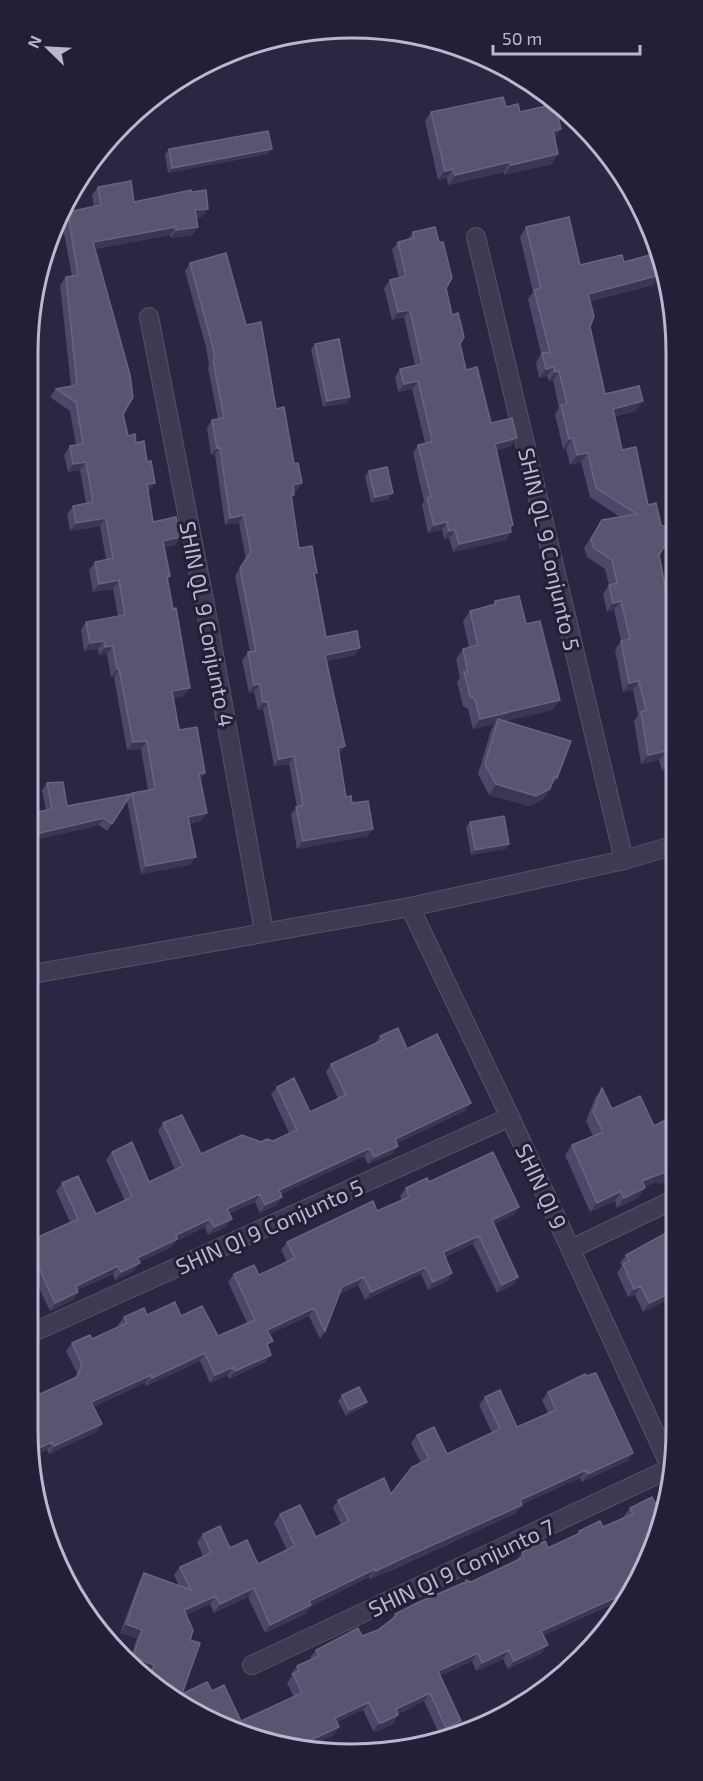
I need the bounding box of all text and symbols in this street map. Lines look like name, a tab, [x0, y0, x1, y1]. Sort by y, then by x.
north arrow	[18, 18, 78, 78]
scale bar	[493, 18, 640, 56]
text: 50 m	[502, 27, 542, 49]
text: N	[23, 33, 45, 51]
street label: SHIN QL 9 Conjunto 5	[513, 445, 586, 653]
street label: SHIN QL 9 Conjunto 4	[174, 519, 241, 729]
street label: SHIN QI 9	[510, 1139, 573, 1233]
street label: SHIN QI 9 Conjunto 5	[171, 1173, 367, 1280]
street label: SHIN QI 9 Conjunto 7	[364, 1513, 558, 1622]

